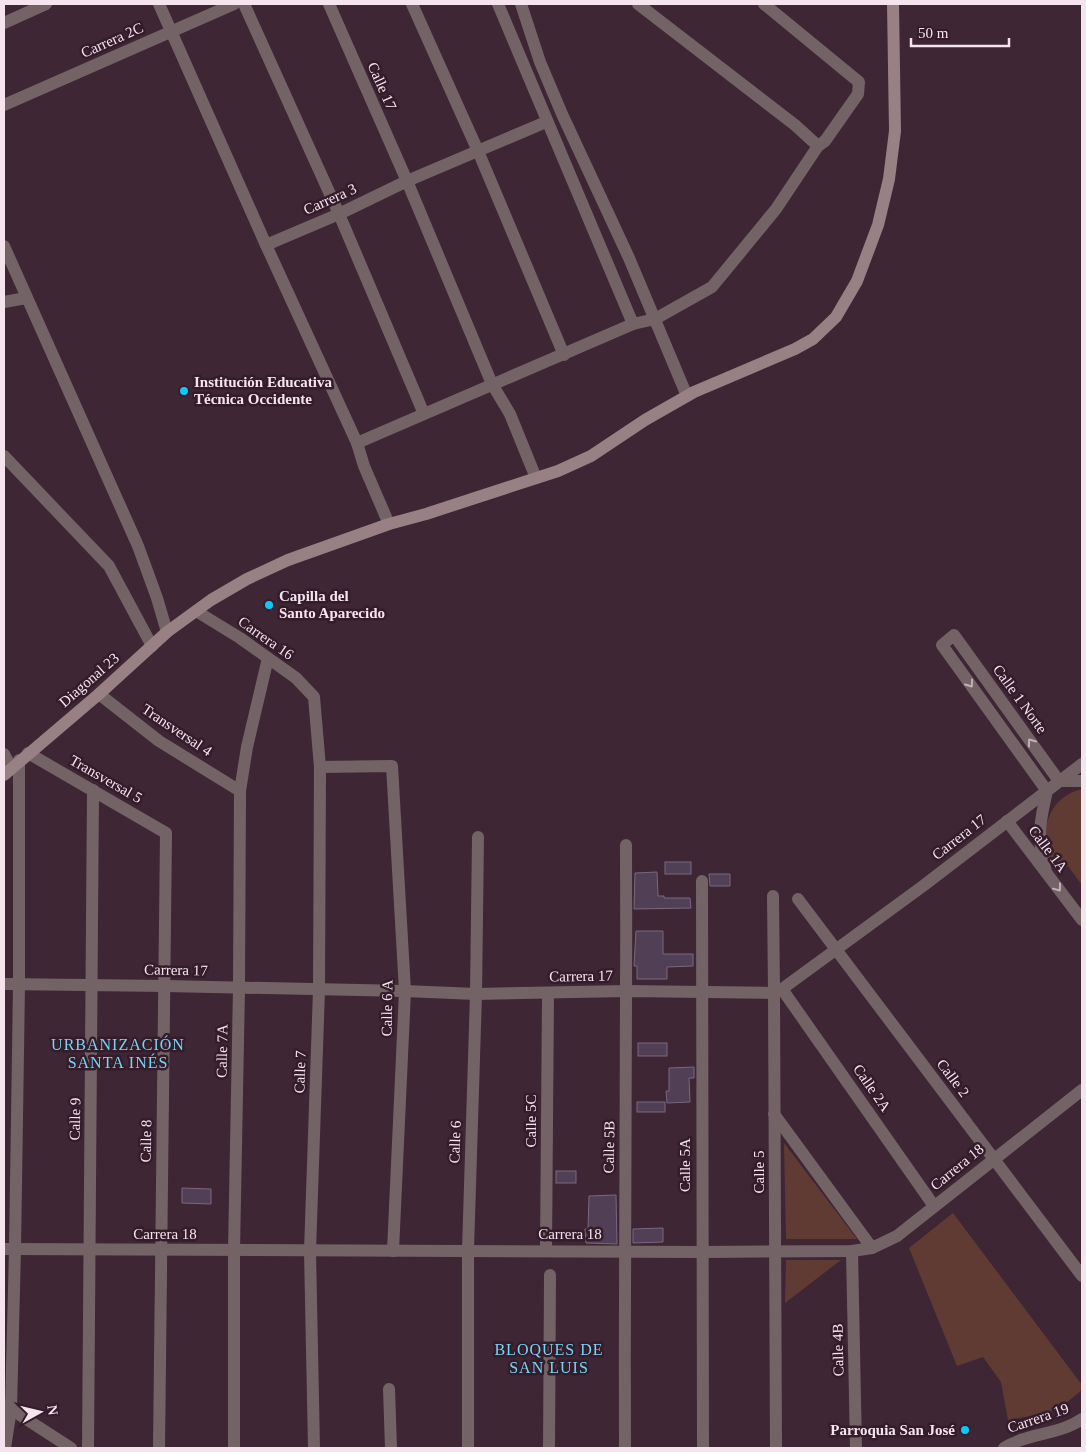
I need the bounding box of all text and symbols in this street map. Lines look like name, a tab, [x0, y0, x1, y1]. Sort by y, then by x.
scale bar	[911, 15, 1008, 47]
street label: Carrera 2C	[78, 19, 146, 61]
text: 50 m	[918, 25, 949, 41]
street label: Calle 17	[364, 60, 400, 113]
street label: Carrera 3	[301, 180, 359, 218]
place label: Institución Educativa Técnica Occidente	[194, 374, 332, 407]
marker: Institución Educativa Técnica Occidente	[178, 385, 190, 397]
place label: Capilla del Santo Aparecido	[279, 588, 385, 621]
marker: Capilla del Santo Aparecido	[263, 599, 275, 611]
street label: Carrera 16	[235, 613, 297, 663]
street label: Diagonal 23	[56, 650, 122, 710]
street label: Calle 1 Norte	[990, 662, 1050, 737]
one-way arrow	[964, 679, 973, 688]
street label: Transversal 4	[139, 701, 215, 759]
one-way arrow	[1028, 738, 1037, 748]
street label: Transversal 5	[67, 752, 145, 806]
street label: Carrera 17	[929, 811, 989, 863]
street label: Calle 1A	[1025, 823, 1071, 875]
one-way arrow	[1052, 882, 1060, 891]
street label: Carrera 17	[144, 961, 208, 979]
street label: Carrera 17	[549, 967, 613, 985]
street label: Calle 6 A	[379, 979, 395, 1036]
street label: Calle 7A	[214, 1024, 230, 1078]
district label: URBANIZACIÓN SANTA INÉS	[51, 1035, 185, 1071]
street label: Calle 7	[291, 1050, 309, 1094]
street label: Calle 2	[934, 1056, 972, 1100]
street label: Calle 2A	[850, 1061, 894, 1115]
street label: Calle 5C	[523, 1095, 539, 1147]
street label: Calle 9	[67, 1097, 83, 1141]
street label: Calle 8	[138, 1119, 154, 1163]
street label: Calle 6	[446, 1120, 464, 1164]
street label: Calle 5B	[601, 1120, 617, 1174]
street label: Calle 5A	[677, 1138, 693, 1192]
street label: Carrera 18	[927, 1141, 987, 1193]
street label: Calle 5	[751, 1151, 767, 1193]
street label: Carrera 18	[133, 1226, 197, 1242]
street label: Carrera 18	[538, 1226, 602, 1242]
street label: Calle 4B	[830, 1323, 846, 1377]
district label: BLOQUES DE SAN LUIS	[494, 1341, 604, 1376]
north arrow	[15, 1387, 65, 1437]
street label: Carrera 19	[1005, 1400, 1071, 1436]
text: N	[44, 1404, 61, 1416]
place label: Parroquia San José	[830, 1422, 955, 1438]
marker: Parroquia San José	[959, 1424, 971, 1436]

